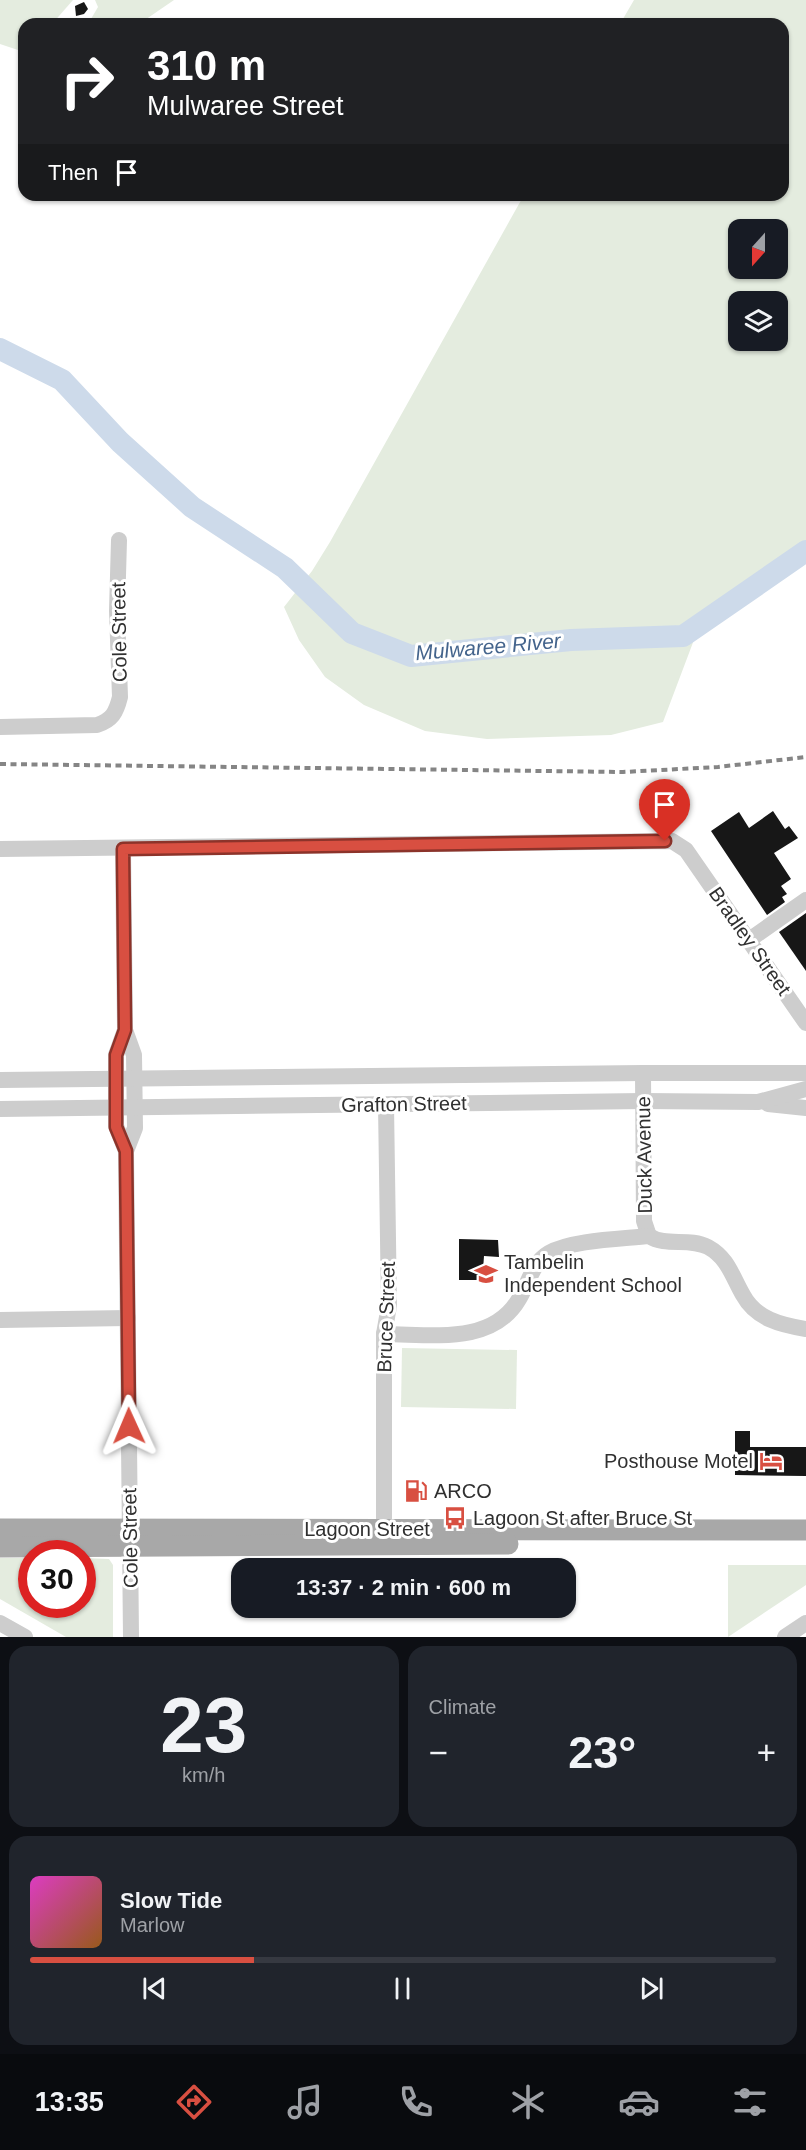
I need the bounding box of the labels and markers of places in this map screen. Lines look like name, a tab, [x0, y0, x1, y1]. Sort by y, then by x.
pin	[639, 779, 690, 841]
place label: Tambelin Independent School	[504, 1251, 682, 1296]
school or university icon: Tambelin Independent School	[473, 1261, 499, 1287]
hotel icon: Posthouse Motel	[758, 1448, 784, 1474]
place label: Posthouse Motel	[604, 1450, 753, 1472]
fuel station icon: ARCO	[403, 1478, 429, 1504]
place label: ARCO	[434, 1480, 492, 1502]
bus stop icon: Lagoon St after Bruce St	[442, 1505, 468, 1531]
place label: Lagoon St after Bruce St	[473, 1507, 692, 1529]

